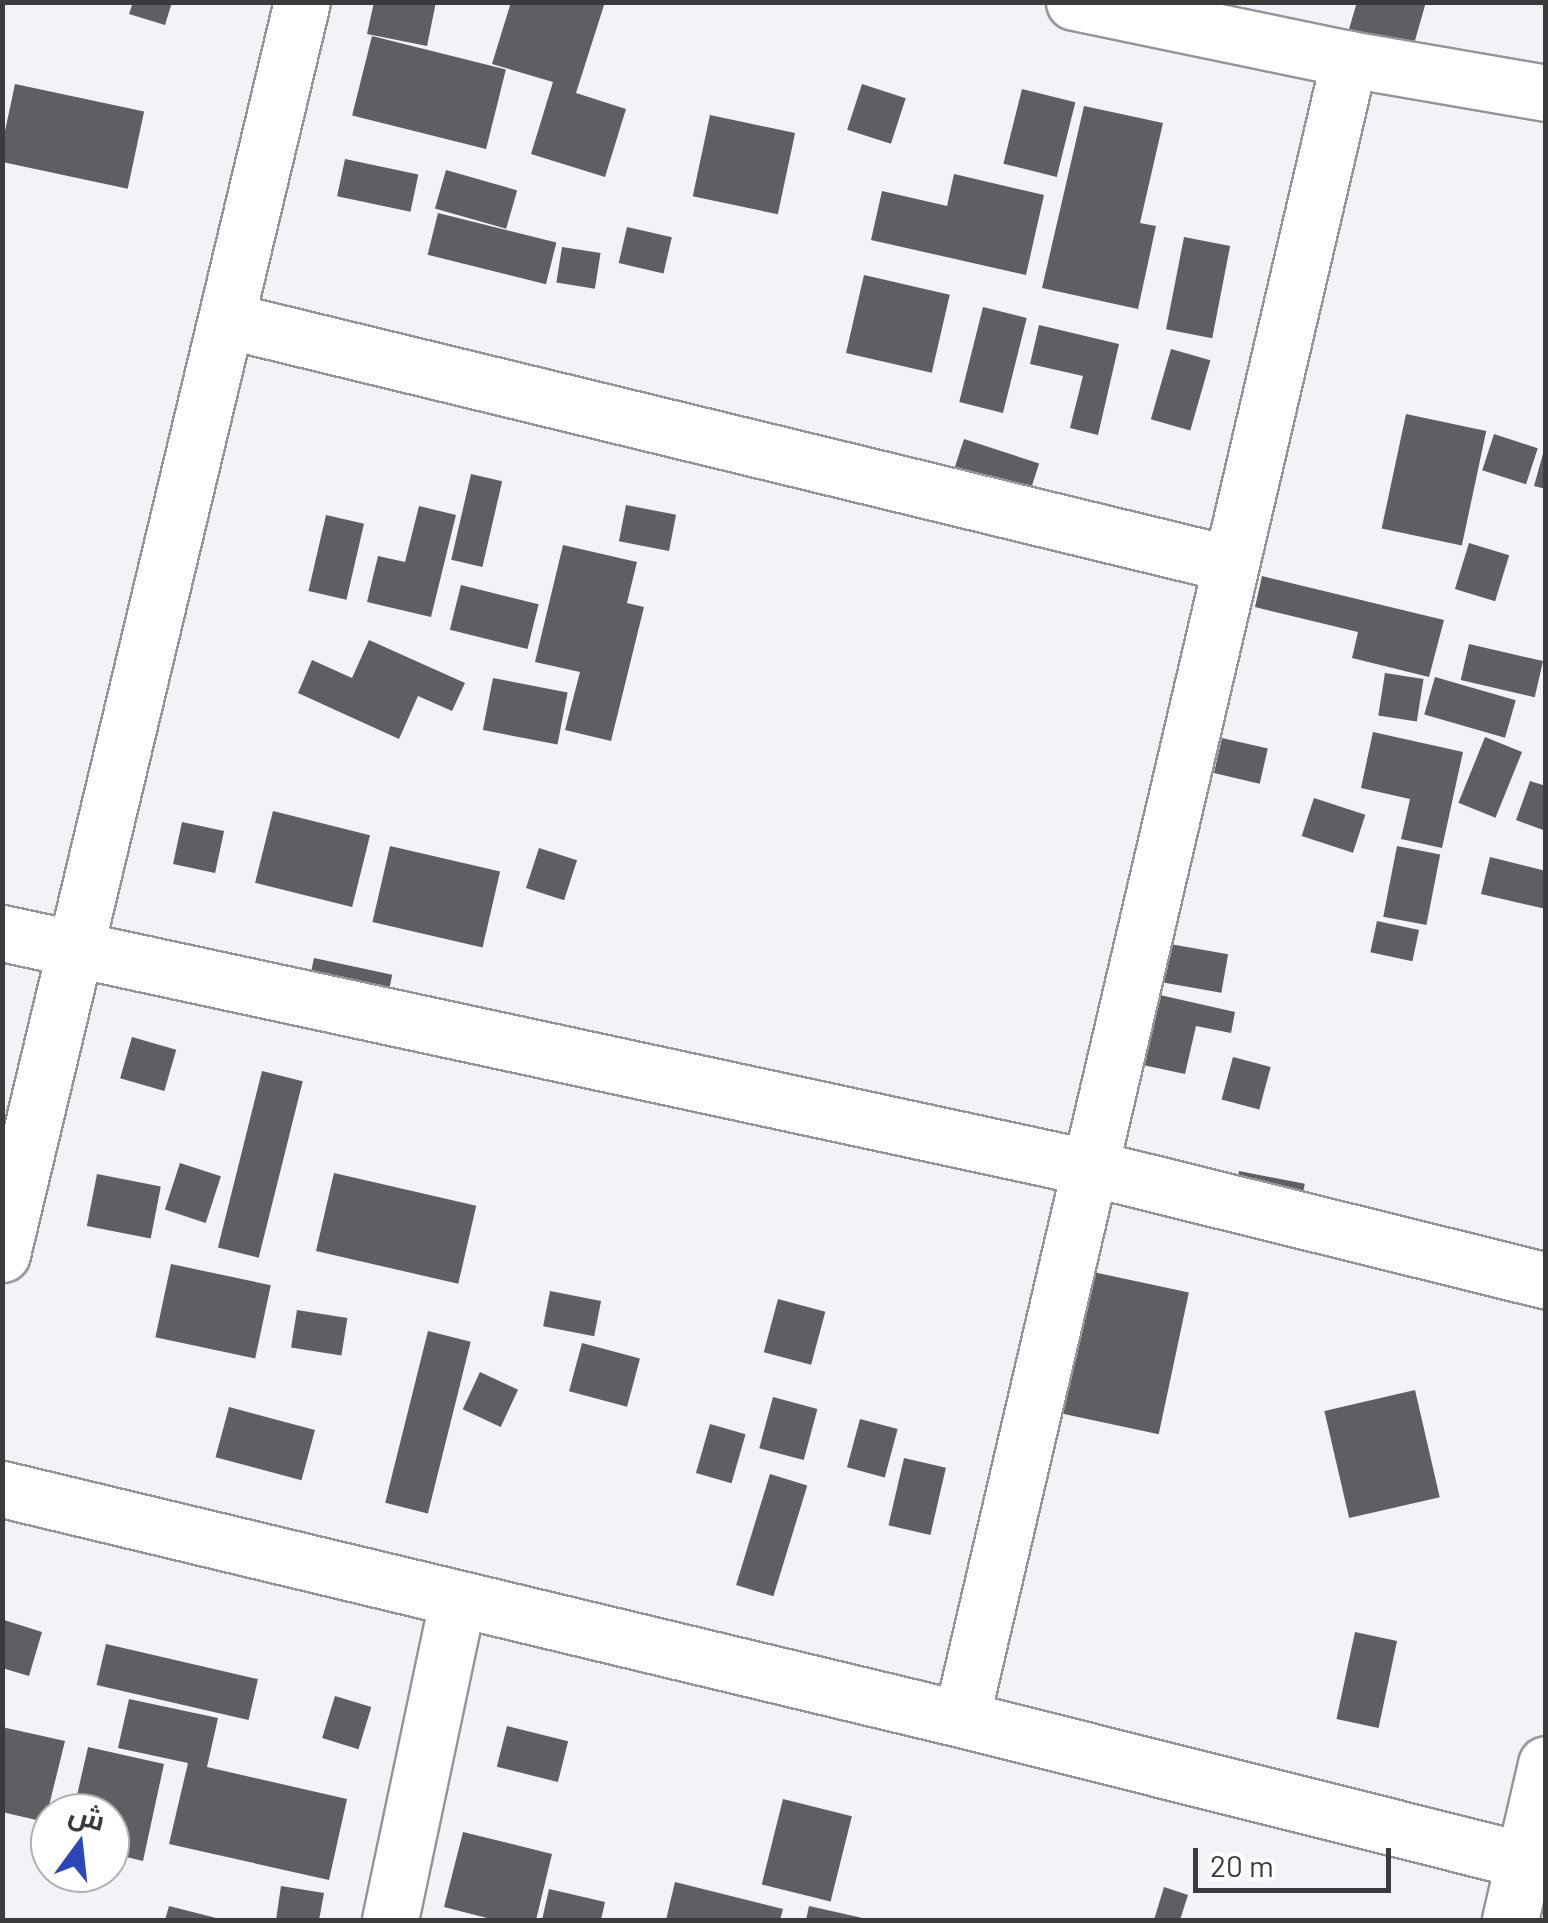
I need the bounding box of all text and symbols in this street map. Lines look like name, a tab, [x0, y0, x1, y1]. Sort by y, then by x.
north arrow	[30, 1793, 130, 1893]
text: ش	[65, 1795, 109, 1837]
scale bar	[1198, 1828, 1396, 1890]
text: 20 m	[1210, 1847, 1274, 1883]

